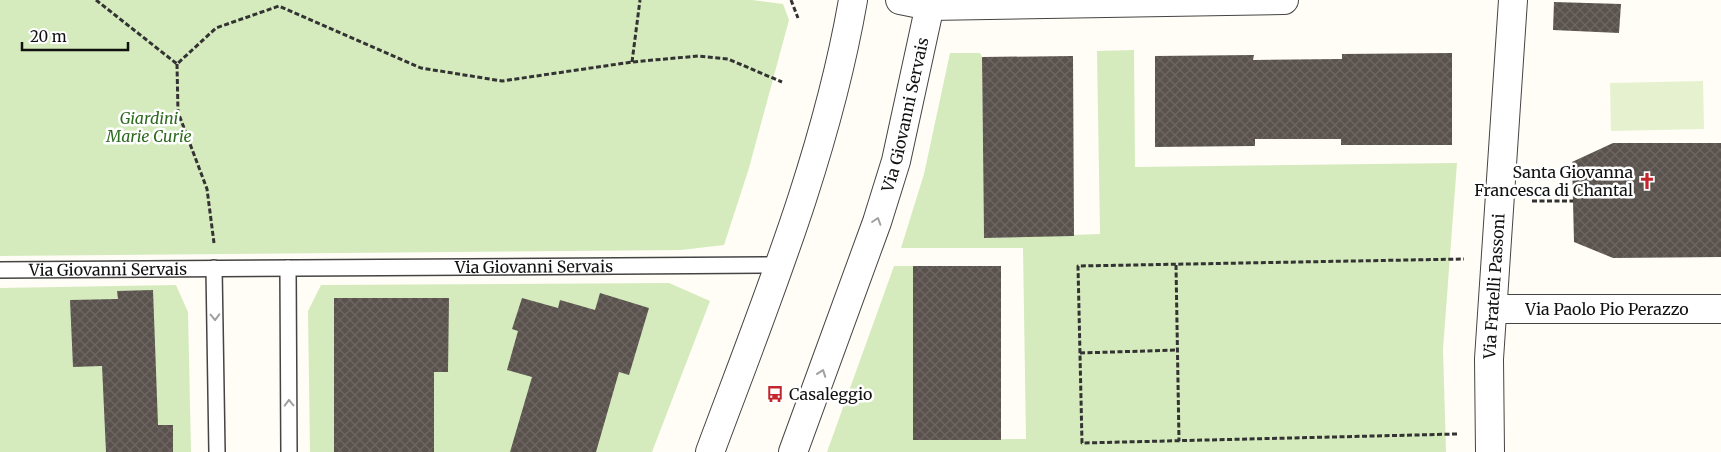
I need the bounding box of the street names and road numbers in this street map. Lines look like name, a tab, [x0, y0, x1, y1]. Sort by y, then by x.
street label: Via Giovanni Servais	[877, 35, 933, 195]
street label: Via Fratelli Passoni	[1479, 213, 1509, 361]
street label: Via Giovanni Servais	[454, 256, 613, 277]
street label: Via Giovanni Servais	[28, 259, 187, 280]
street label: Via Paolo Pio Perazzo	[1524, 299, 1689, 319]

